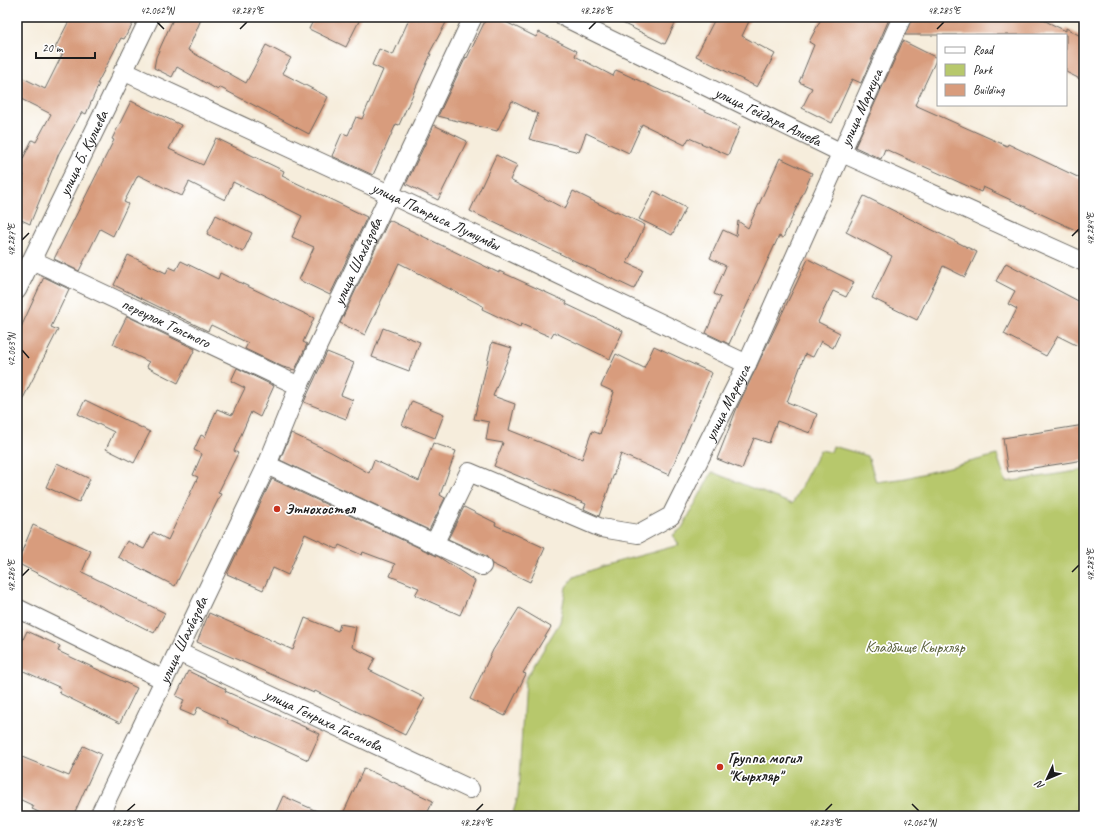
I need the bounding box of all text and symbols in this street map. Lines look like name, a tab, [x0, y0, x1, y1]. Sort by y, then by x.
text: 42.062°N	[140, 4, 176, 17]
text: 48.287°E	[231, 4, 265, 17]
text: 48.286°E	[580, 4, 614, 17]
text: 48.285°E	[928, 4, 962, 17]
scale bar	[36, 34, 95, 60]
legend	[937, 34, 1067, 106]
text: 20 m	[42, 40, 64, 56]
text: Road	[973, 42, 995, 58]
text: Park	[973, 62, 994, 78]
street label: улица Маркуса	[835, 64, 888, 150]
street label: улица Гейдара Алиева	[711, 82, 826, 152]
text: Building	[973, 82, 1005, 98]
street label: улица Б. Кулиева	[54, 107, 113, 200]
street label: улица Патриса Лумумбы	[368, 177, 505, 256]
text: 48.284°E	[1084, 211, 1097, 245]
street label: улица Шахбазова	[328, 214, 387, 309]
text: 48.287°E	[5, 222, 18, 256]
street label: переулок Толстого	[118, 294, 215, 353]
text: 42.063°N	[5, 331, 18, 367]
street label: улица Маркуса	[700, 360, 756, 445]
place label: Этнохостел	[285, 499, 356, 519]
marker: Этнохостел	[272, 504, 282, 514]
text: 48.283°E	[1084, 547, 1097, 581]
text: 48.286°E	[5, 558, 18, 592]
street label: улица Шахбазова	[153, 593, 213, 688]
park label: Кладбище Кырхляр	[865, 637, 966, 657]
street label: улица Генриха Гасанова	[261, 684, 387, 757]
place label: Группа могил "Кырхляр"	[728, 748, 802, 786]
north arrow	[1027, 759, 1067, 799]
marker: Группа могил "Кырхляр"	[715, 762, 725, 772]
text: N	[1031, 777, 1047, 793]
text: 48.285°E	[111, 816, 145, 829]
text: 48.284°E	[460, 816, 494, 829]
text: 48.283°E	[809, 816, 843, 829]
text: 42.062°N	[902, 816, 938, 829]

